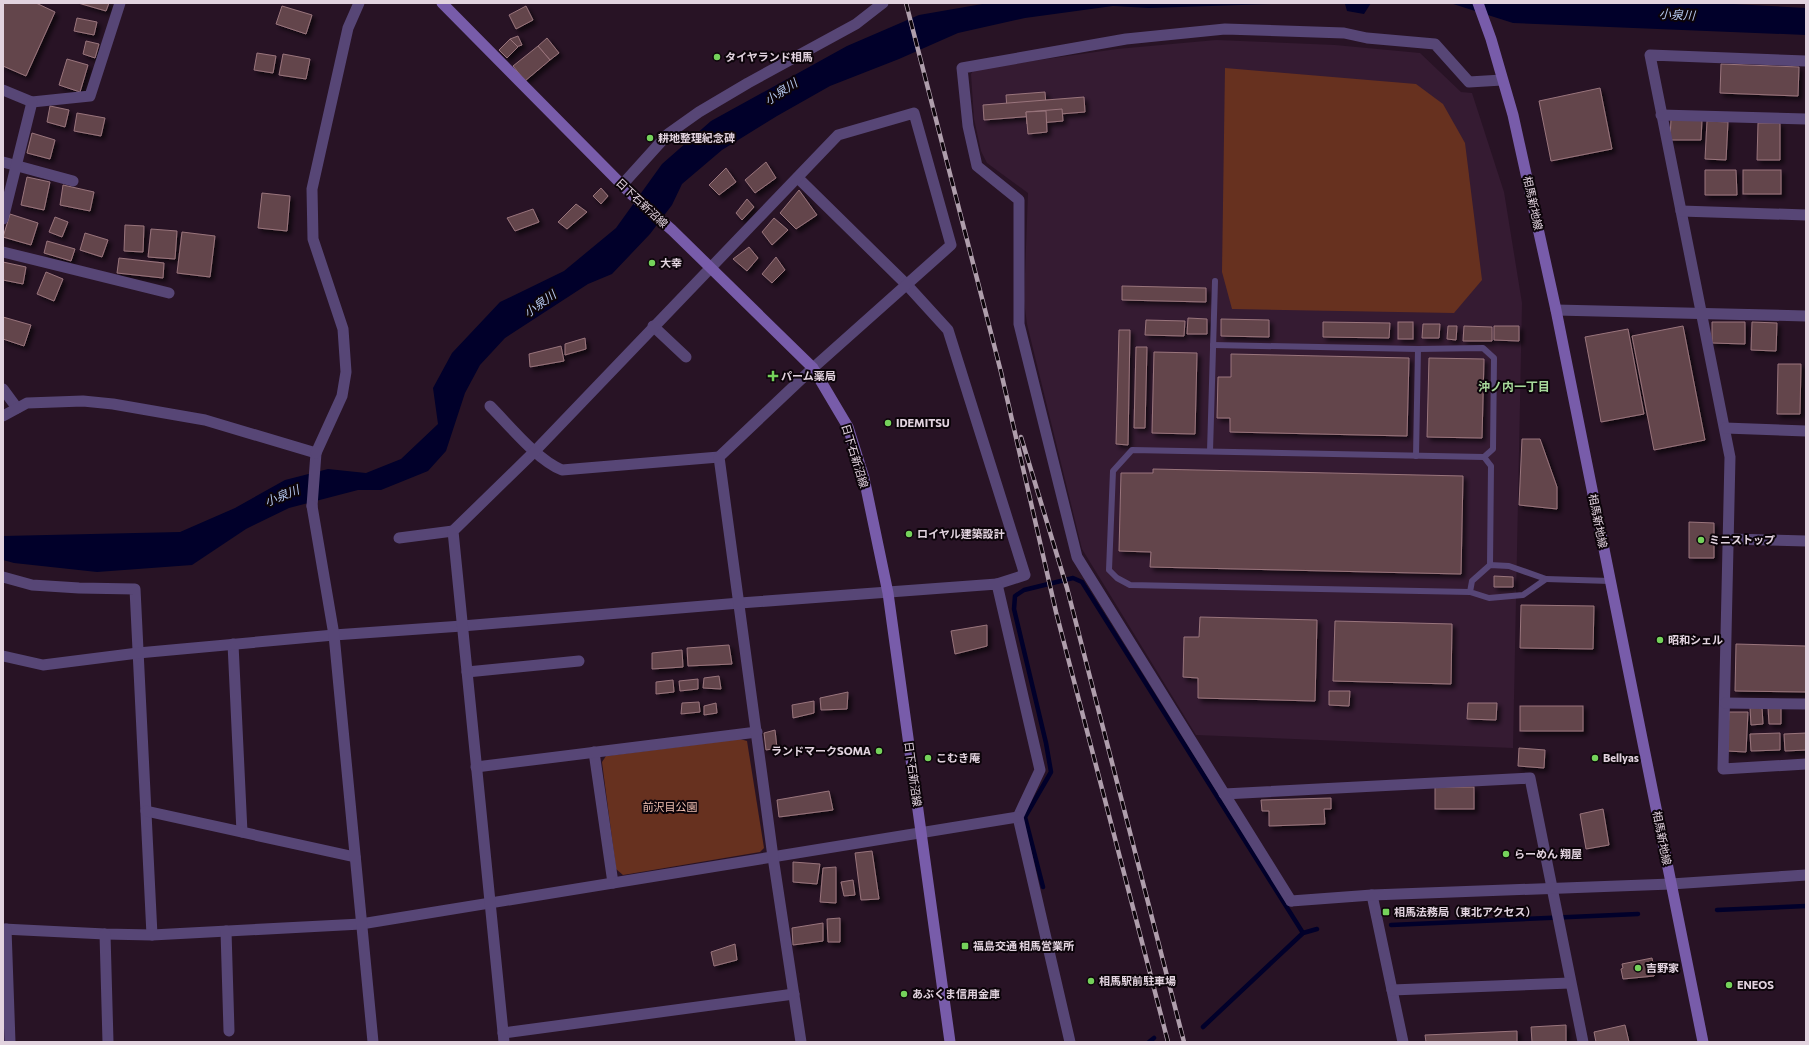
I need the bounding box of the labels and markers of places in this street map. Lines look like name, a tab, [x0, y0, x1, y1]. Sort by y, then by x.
place label: タイヤランド相馬	[725, 50, 813, 63]
marker: タイヤランド相馬	[712, 52, 722, 62]
place label: 耕地整理紀念碑	[658, 131, 735, 144]
marker: 耕地整理紀念碑	[645, 133, 655, 143]
place label: 大幸	[660, 256, 682, 269]
marker: 大幸	[647, 258, 657, 268]
place label: パーム薬局	[781, 369, 836, 382]
marker: パーム薬局	[768, 371, 778, 381]
place label: IDEMITSU	[896, 416, 950, 429]
marker: IDEMITSU	[883, 418, 893, 428]
place label: ロイヤル建築設計	[917, 527, 1005, 540]
marker: ロイヤル建築設計	[904, 529, 914, 539]
place label: ミニストップ	[1709, 533, 1775, 546]
marker: ミニストップ	[1696, 535, 1706, 545]
place label: 昭和シェル	[1668, 633, 1723, 646]
marker: 昭和シェル	[1655, 635, 1665, 645]
place label: ランドマークSOMA	[771, 744, 871, 757]
marker: ランドマークSOMA	[874, 746, 884, 756]
place label: こむき庵	[936, 751, 981, 764]
place label: Bellyas	[1603, 751, 1639, 764]
marker: こむき庵	[923, 753, 933, 763]
marker: Bellyas	[1590, 753, 1600, 763]
place label: らーめん 翔屋	[1514, 847, 1582, 860]
marker: らーめん 翔屋	[1501, 849, 1511, 859]
place label: 相馬法務局（東北アクセス）	[1394, 905, 1536, 918]
marker: 相馬法務局（東北アクセス）	[1381, 907, 1391, 917]
place label: 福島交通 相馬営業所	[973, 939, 1074, 952]
marker: 福島交通 相馬営業所	[960, 941, 970, 951]
place label: 吉野家	[1646, 961, 1679, 974]
marker: 吉野家	[1633, 963, 1643, 973]
place label: 相馬駅前駐車場	[1099, 974, 1176, 987]
marker: 相馬駅前駐車場	[1086, 976, 1096, 986]
place label: ENEOS	[1737, 978, 1774, 991]
marker: ENEOS	[1724, 980, 1734, 990]
place label: あぶくま信用金庫	[912, 987, 1000, 1000]
marker: あぶくま信用金庫	[899, 989, 909, 999]

